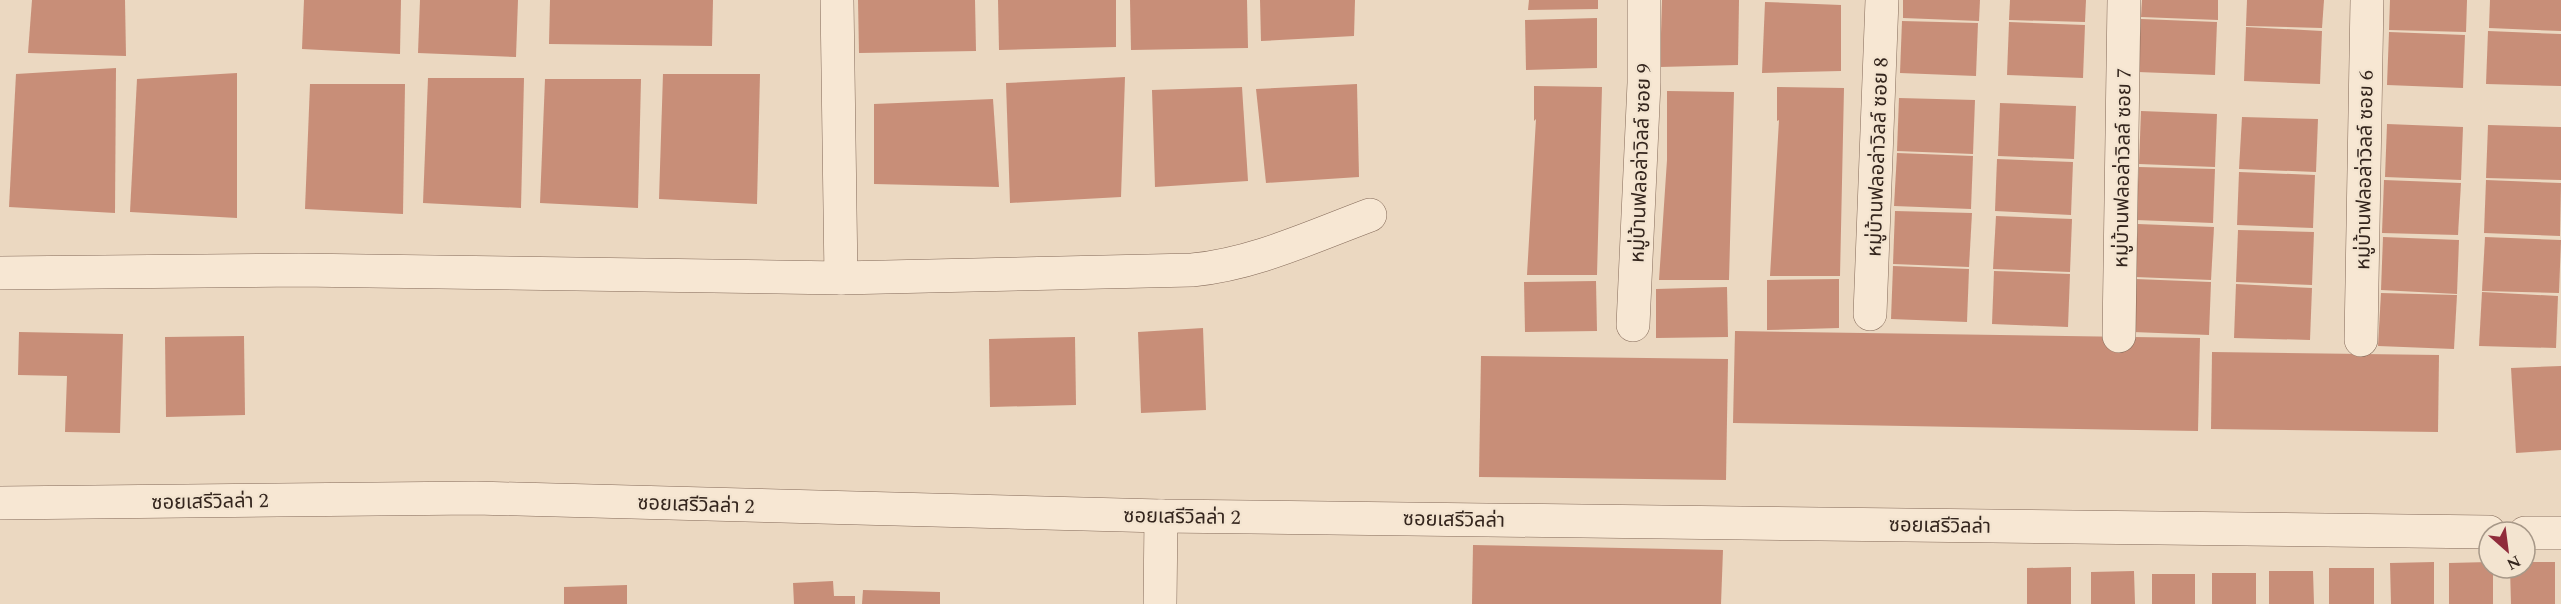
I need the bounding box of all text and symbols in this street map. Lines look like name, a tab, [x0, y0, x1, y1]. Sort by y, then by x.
street label: หมู่บ้านฟลอล่าวิลล์ ซอย 8	[1860, 57, 1896, 257]
street label: หมู่บ้านฟลอล่าวิลล์ ซอย 9	[1623, 63, 1659, 263]
street label: หมู่บ้านฟลอล่าวิลล์ ซอย 7	[2106, 68, 2140, 268]
street label: หมู่บ้านฟลอล่าวิลล์ ซอย 6	[2348, 70, 2382, 270]
street label: ซอยเสรีวิลล่า 2	[151, 486, 269, 518]
street label: ซอยเสรีวิลล่า 2	[637, 488, 755, 522]
street label: ซอยเสรีวิลล่า 2	[1123, 501, 1241, 533]
street label: ซอยเสรีวิลล่า	[1403, 504, 1505, 536]
street label: ซอยเสรีวิลล่า	[1889, 510, 1991, 542]
north arrow	[2477, 520, 2537, 580]
text: N	[2502, 549, 2525, 576]

